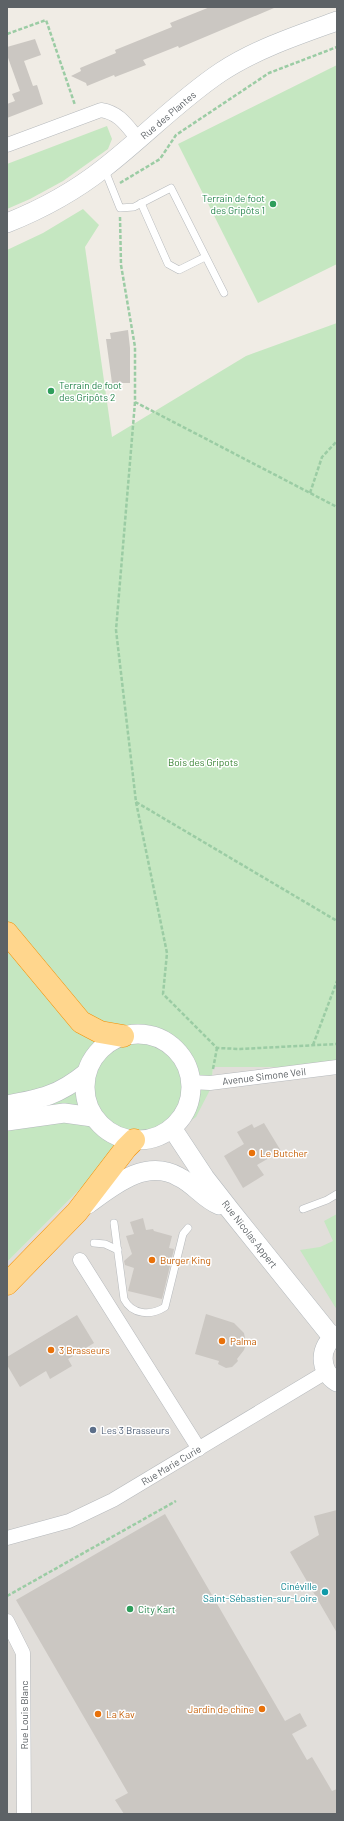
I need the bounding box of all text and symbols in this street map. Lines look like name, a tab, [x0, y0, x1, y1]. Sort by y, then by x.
street label: Rue des Plantes	[138, 88, 198, 142]
place label: Terrain de foot des Gripôts 1	[202, 192, 265, 216]
marker: Terrain de foot des Gripôts 1	[268, 199, 278, 209]
place label: Terrain de foot des Gripôts 2	[59, 379, 122, 403]
marker: Terrain de foot des Gripôts 2	[46, 386, 56, 396]
park label: Bois des Gripots	[168, 756, 238, 768]
street label: Avenue Simone Veil	[222, 1065, 306, 1087]
place label: Le Butcher	[260, 1147, 308, 1159]
marker: Le Butcher	[247, 1148, 257, 1158]
street label: Rue Nicolas Appert	[220, 1198, 280, 1271]
place label: Burger King	[160, 1254, 211, 1266]
marker: Burger King	[147, 1255, 157, 1265]
place label: Palma	[230, 1335, 257, 1347]
marker: Palma	[217, 1336, 227, 1346]
place label: 3 Brasseurs	[59, 1344, 110, 1356]
marker: 3 Brasseurs	[46, 1345, 56, 1355]
place label: Les 3 Brasseurs	[101, 1424, 170, 1436]
marker: Les 3 Brasseurs	[88, 1425, 98, 1435]
street label: Rue Marie Curie	[139, 1442, 203, 1488]
place label: Cinéville Saint-Sébastien-sur-Loire	[203, 1580, 317, 1604]
marker: Cinéville Saint-Sébastien-sur-Loire	[320, 1587, 330, 1597]
place label: City Kart	[138, 1603, 176, 1615]
marker: City Kart	[125, 1604, 135, 1614]
street label: Rue Louis Blanc	[18, 1681, 30, 1749]
place label: Jardin de chine	[188, 1703, 254, 1715]
marker: Jardin de chine	[257, 1704, 267, 1714]
place label: La Kav	[106, 1708, 135, 1720]
marker: La Kav	[93, 1709, 103, 1719]

